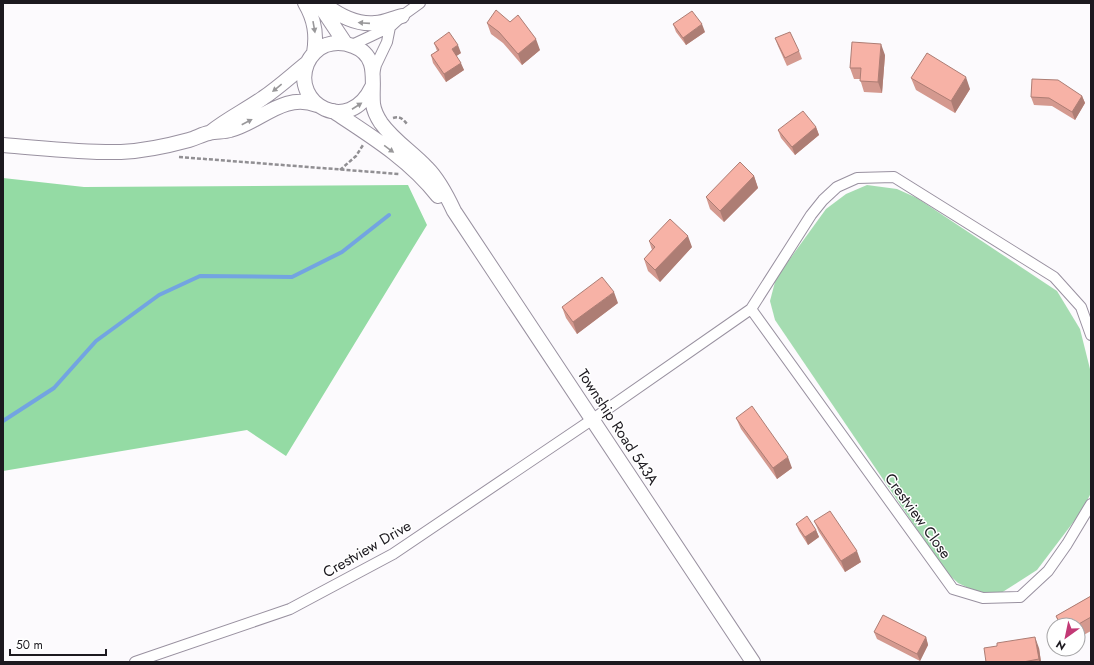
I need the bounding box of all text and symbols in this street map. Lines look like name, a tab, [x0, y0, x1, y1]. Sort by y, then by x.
one-way arrow	[358, 19, 370, 26]
one-way arrow	[312, 21, 318, 34]
one-way arrow	[271, 83, 282, 92]
one-way arrow	[352, 102, 362, 110]
one-way arrow	[242, 119, 253, 125]
one-way arrow	[383, 145, 394, 153]
street label: Township Road 543A	[572, 365, 664, 489]
street label: Crestview Close	[879, 469, 957, 564]
street label: Crestview Drive	[319, 515, 415, 583]
north arrow	[1046, 617, 1086, 657]
scale bar	[10, 631, 106, 657]
text: 50 m	[16, 636, 43, 654]
text: N	[1053, 636, 1069, 654]

